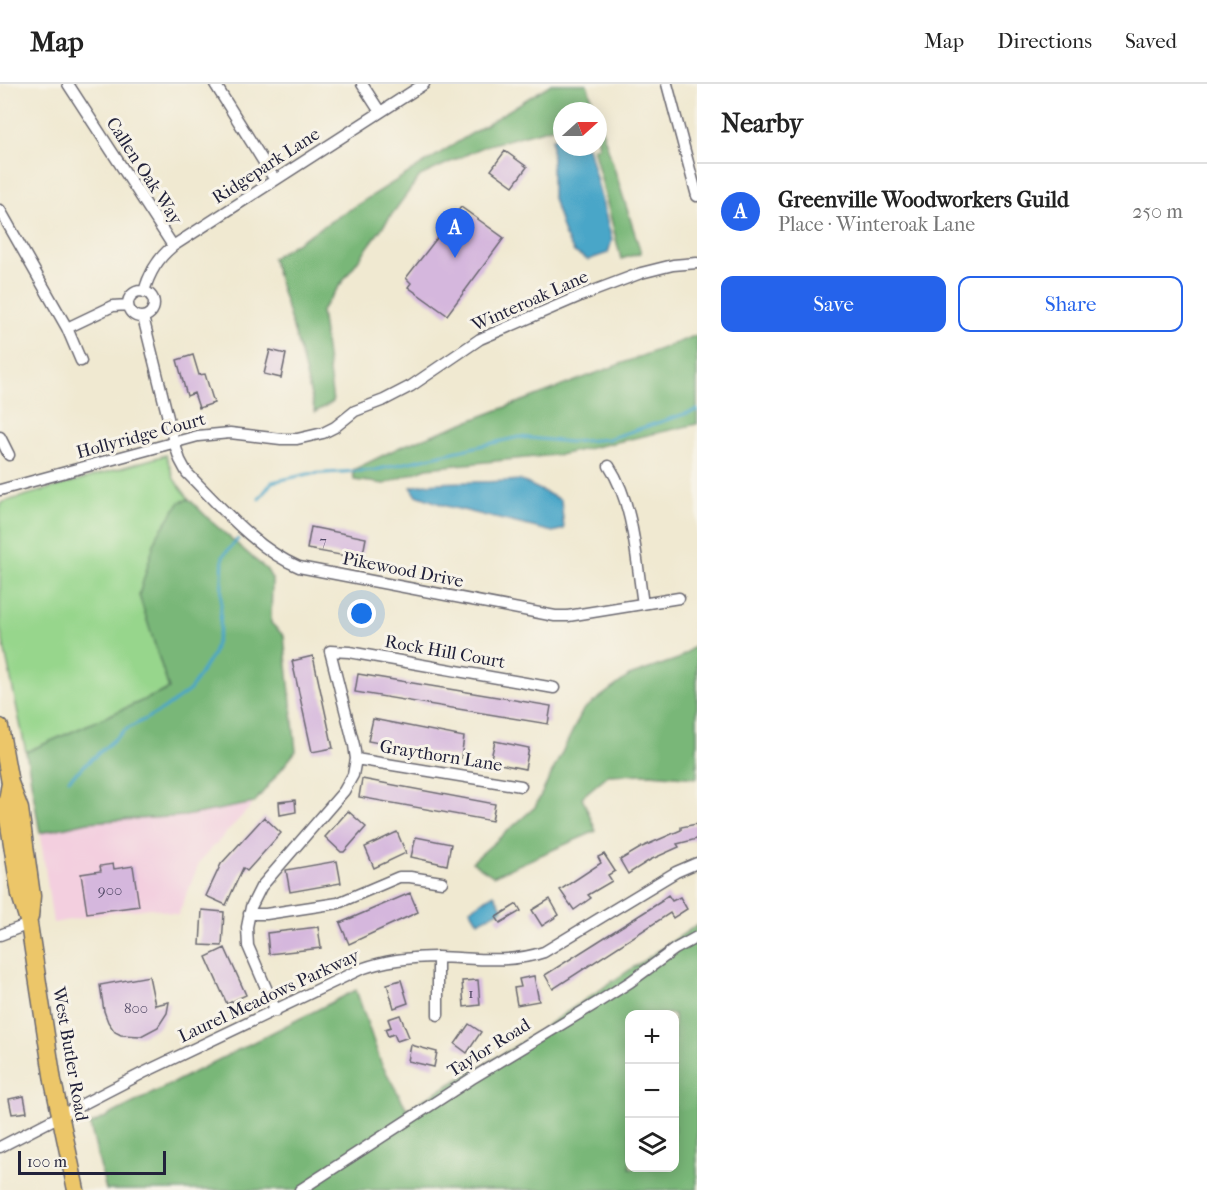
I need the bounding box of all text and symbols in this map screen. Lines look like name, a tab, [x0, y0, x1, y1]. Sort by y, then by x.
text: Map	[30, 25, 84, 58]
text: Map	[924, 29, 964, 53]
text: Directions	[997, 29, 1092, 53]
text: Saved	[1125, 29, 1177, 53]
north arrow	[553, 102, 607, 156]
text: Nearby	[721, 108, 803, 139]
street label: Callen Oak Way	[102, 114, 187, 230]
street label: Ridgepark Lane	[208, 123, 324, 209]
text: Greenville Woodworkers Guild	[778, 187, 1069, 213]
text: A	[734, 200, 747, 223]
text: 250 m	[1132, 200, 1183, 223]
pin: A	[436, 208, 474, 258]
text: Place · Winteroak Lane	[778, 213, 975, 236]
street label: Winteroak Lane	[468, 266, 592, 336]
button: Save	[721, 276, 946, 332]
button: Share	[958, 276, 1183, 332]
street label: Hollyridge Court	[74, 409, 208, 463]
house number: 7	[319, 532, 327, 550]
street label: Pikewood Drive	[341, 548, 465, 592]
your location	[347, 599, 376, 628]
street label: Rock Hill Court	[383, 631, 507, 673]
street label: Graythorn Lane	[378, 736, 504, 776]
house number: 900	[98, 881, 122, 899]
street label: Laurel Meadows Parkway	[175, 944, 364, 1047]
street label: West Butler Road	[48, 984, 92, 1123]
house number: 1	[468, 984, 474, 1002]
house number: 800	[124, 999, 148, 1017]
map controls	[625, 1010, 679, 1172]
button: +	[625, 1010, 679, 1064]
street label: Taylor Road	[444, 1014, 534, 1082]
button: −	[625, 1064, 679, 1118]
button: layers	[625, 1118, 679, 1172]
scale bar	[18, 1148, 166, 1176]
text: 100 m	[27, 1152, 67, 1171]

